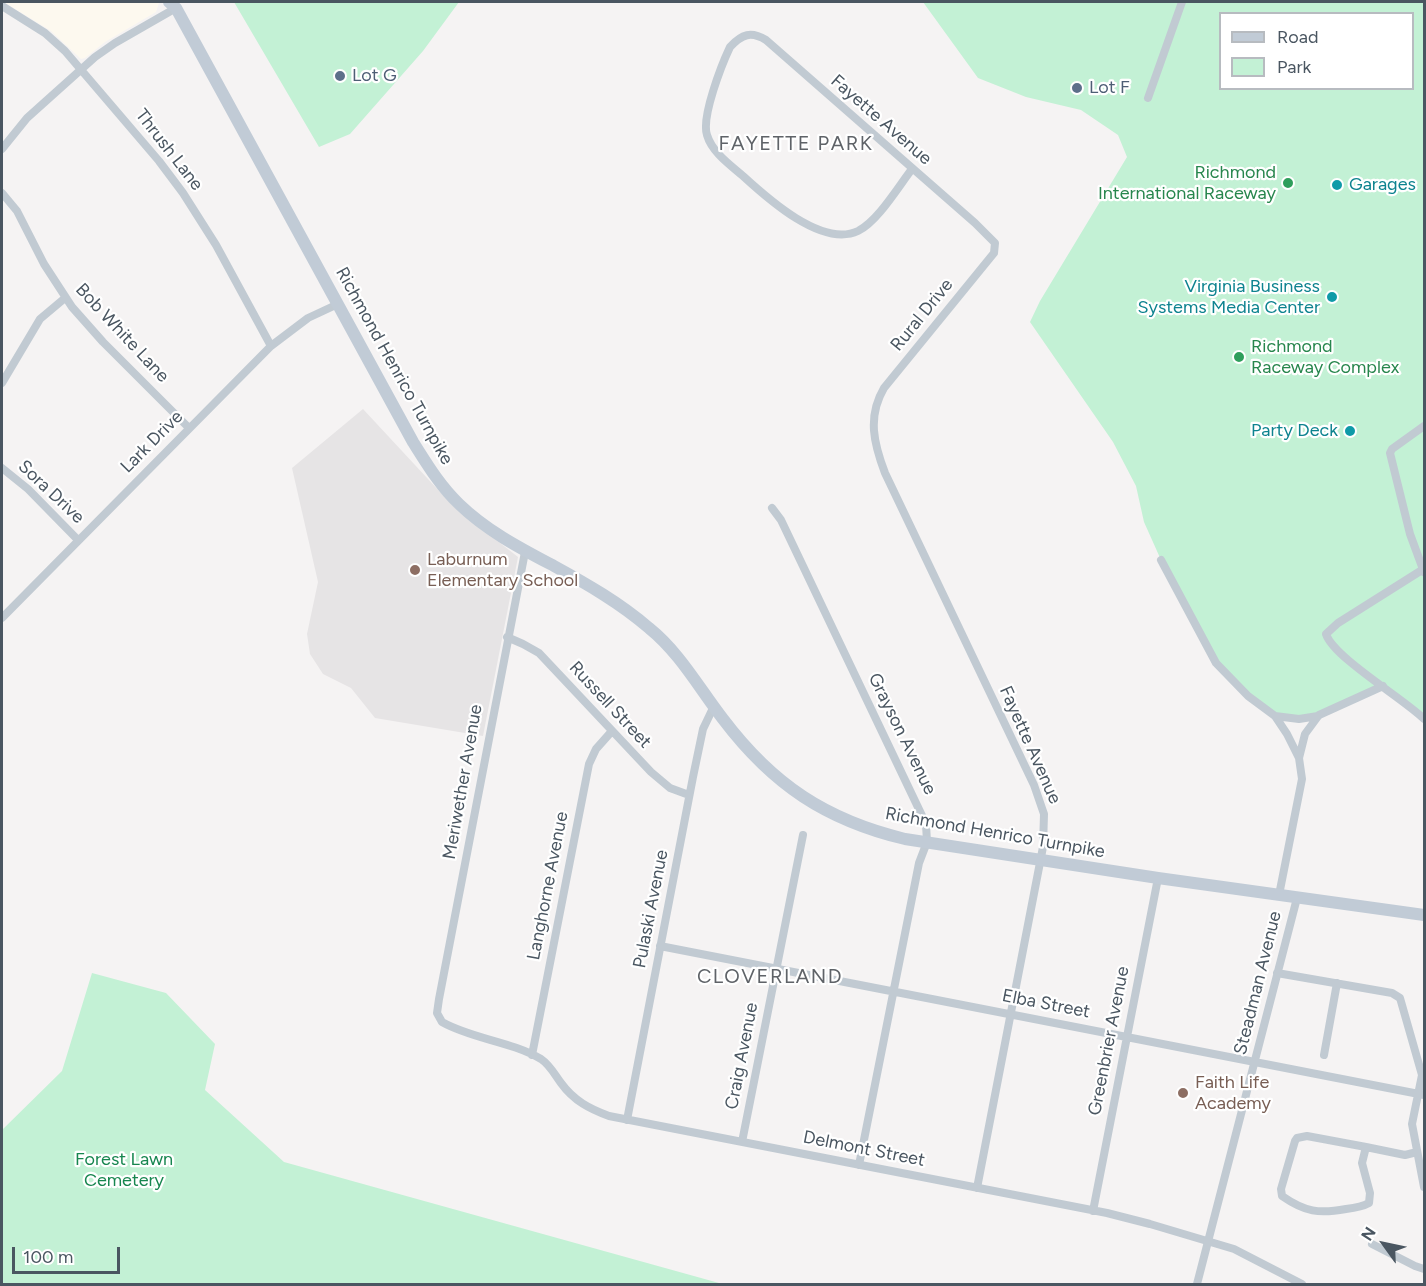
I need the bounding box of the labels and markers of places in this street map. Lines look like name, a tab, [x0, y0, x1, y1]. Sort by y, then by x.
place label: Lot G	[352, 65, 397, 87]
marker: Lot G	[333, 69, 347, 83]
place label: Lot F	[1089, 77, 1130, 99]
marker: Lot F	[1070, 81, 1084, 95]
place label: Richmond International Raceway	[1098, 162, 1276, 204]
place label: Garages	[1349, 174, 1416, 196]
marker: Richmond International Raceway	[1281, 176, 1295, 190]
marker: Garages	[1330, 178, 1344, 192]
place label: Virginia Business Systems Media Center	[1137, 276, 1320, 318]
marker: Virginia Business Systems Media Center	[1325, 290, 1339, 304]
place label: Richmond Raceway Complex	[1251, 336, 1399, 378]
marker: Richmond Raceway Complex	[1232, 350, 1246, 364]
place label: Party Deck	[1251, 420, 1338, 442]
marker: Party Deck	[1343, 424, 1357, 438]
place label: Laburnum Elementary School	[427, 549, 578, 592]
marker: Laburnum Elementary School	[408, 563, 422, 577]
place label: Faith Life Academy	[1195, 1072, 1271, 1114]
marker: Faith Life Academy	[1176, 1086, 1190, 1100]

